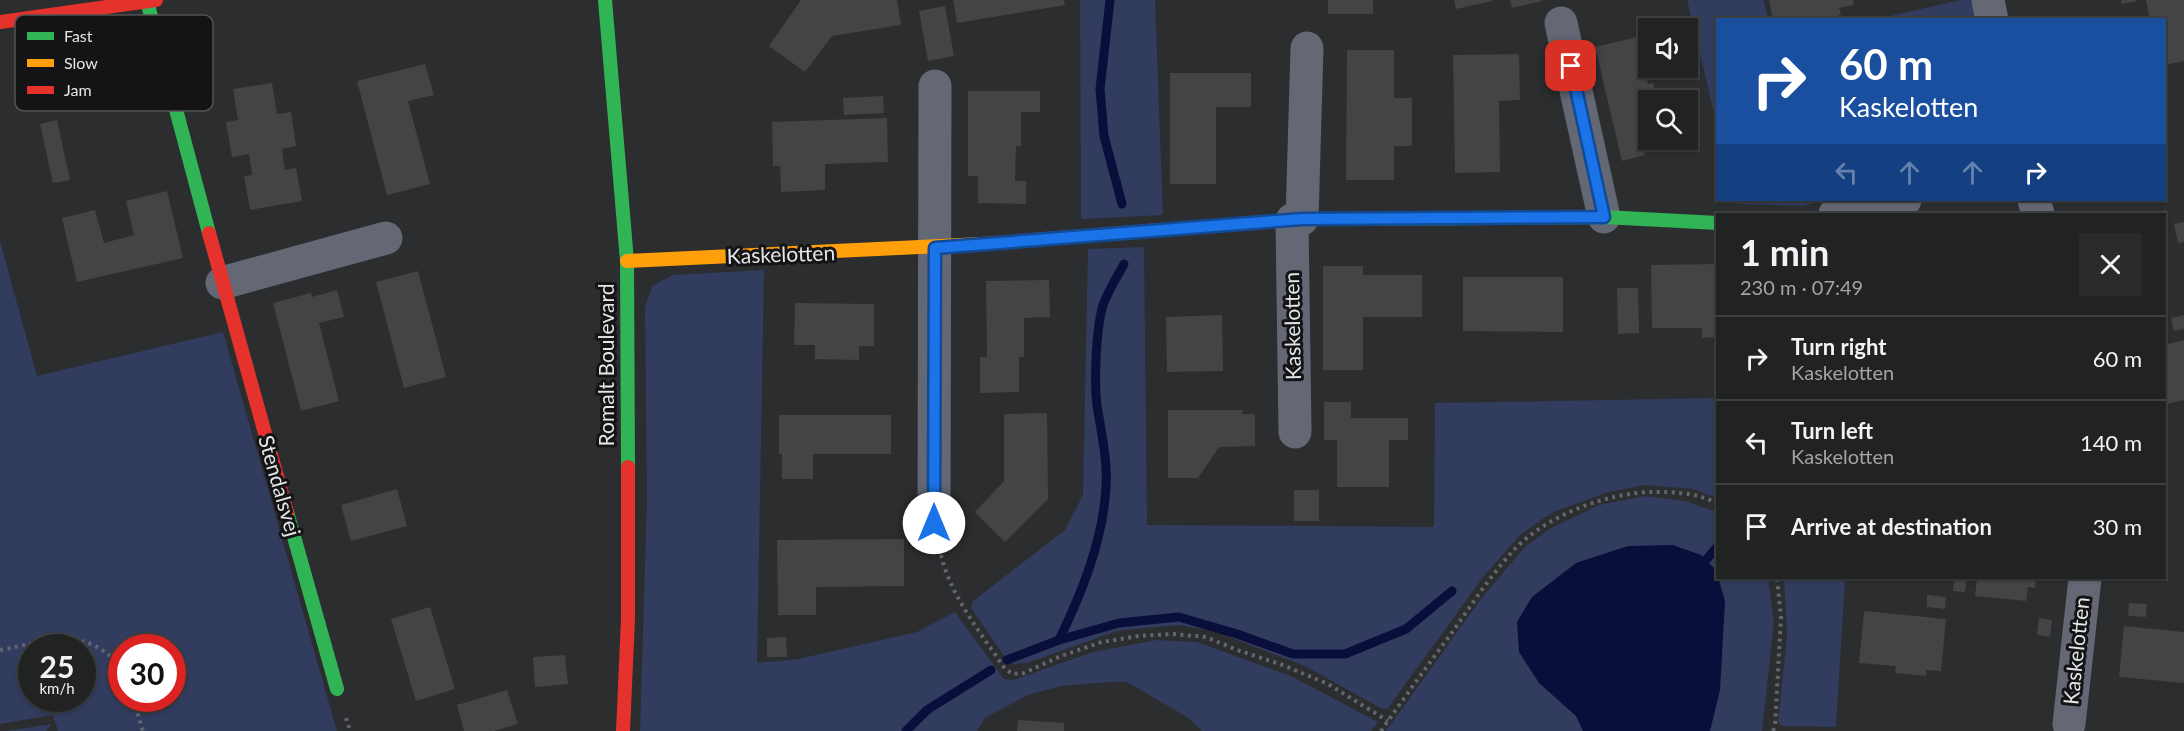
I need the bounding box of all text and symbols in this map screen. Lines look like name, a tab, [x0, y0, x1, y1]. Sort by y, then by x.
legend	[15, 15, 213, 111]
map controls	[1638, 18, 1698, 150]
button: sound	[1638, 18, 1698, 78]
text: Fast	[64, 26, 93, 45]
text: 60 m	[1839, 39, 1933, 89]
pin	[1545, 40, 1596, 91]
icon: right	[1740, 42, 1818, 120]
icon: arrive	[1554, 49, 1587, 82]
text: Slow	[64, 53, 98, 72]
text: Jam	[64, 80, 92, 99]
button: search	[1638, 90, 1698, 150]
text: Kaskelotten	[1839, 90, 1978, 123]
icon: left	[1830, 156, 1863, 189]
icon: ahead	[1893, 156, 1926, 189]
icon: ahead	[1956, 156, 1989, 189]
icon: right	[2019, 156, 2052, 189]
text: 1 min	[1740, 230, 1829, 274]
button: close	[2079, 233, 2142, 296]
street label: Kaskelotten	[726, 239, 836, 268]
street label: Kaskelotten	[1278, 272, 1305, 380]
text: 230 m · 07:49	[1740, 275, 1863, 299]
street label: Romalt Boulevard	[593, 284, 618, 446]
text: Turn right	[1791, 333, 1886, 360]
icon: right	[1740, 342, 1773, 375]
text: 60 m	[2093, 345, 2142, 372]
text: Kaskelotten	[1791, 360, 1894, 384]
text: Turn left	[1791, 417, 1873, 444]
icon: left	[1740, 426, 1773, 459]
text: 140 m	[2080, 429, 2142, 456]
street label: Stendalsvej	[254, 432, 307, 539]
text: Kaskelotten	[1791, 444, 1894, 468]
position arrow	[902, 491, 966, 555]
icon: arrive	[1740, 510, 1773, 543]
text: Arrive at destination	[1791, 513, 1992, 540]
text: 30 m	[2093, 513, 2142, 540]
street label: Kaskelotten	[2057, 596, 2094, 706]
speed limit sign: 30	[108, 634, 186, 712]
text: 25	[40, 648, 74, 684]
text: km/h	[39, 679, 75, 697]

